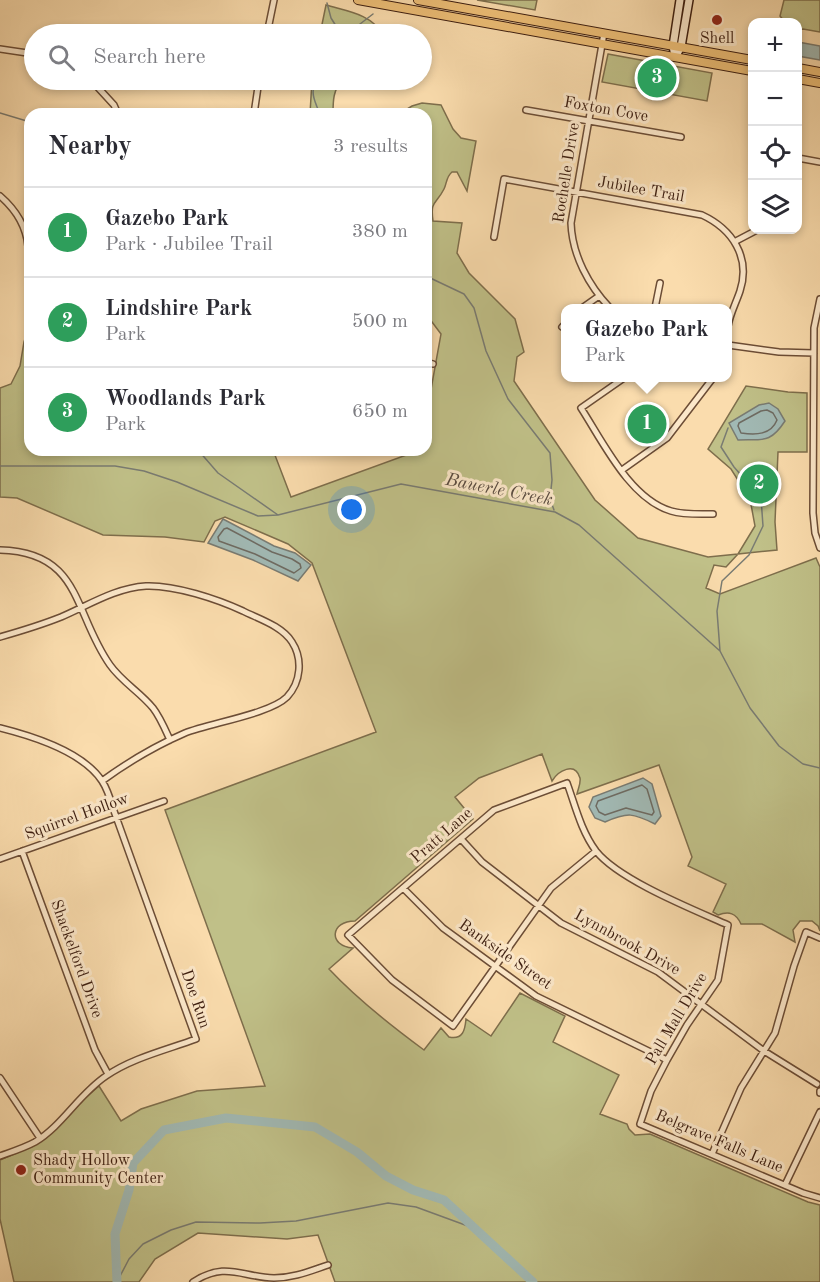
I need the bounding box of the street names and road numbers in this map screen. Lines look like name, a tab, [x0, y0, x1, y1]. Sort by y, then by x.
street label: Foxton Cove	[563, 95, 649, 125]
street label: Rochelle Drive	[551, 122, 583, 224]
street label: Jubilee Trail	[596, 175, 686, 205]
street label: Squirrel Hollow	[23, 791, 132, 843]
street label: Pratt Lane	[408, 805, 476, 867]
street label: Shackelford Drive	[47, 898, 105, 1020]
street label: Lynnbrook Drive	[571, 907, 683, 979]
street label: Bankside Street	[455, 917, 555, 993]
street label: Doe Run	[178, 968, 213, 1031]
street label: Pall Mall Drive	[643, 970, 711, 1068]
street label: Belgrave Falls Lane	[653, 1108, 785, 1176]

